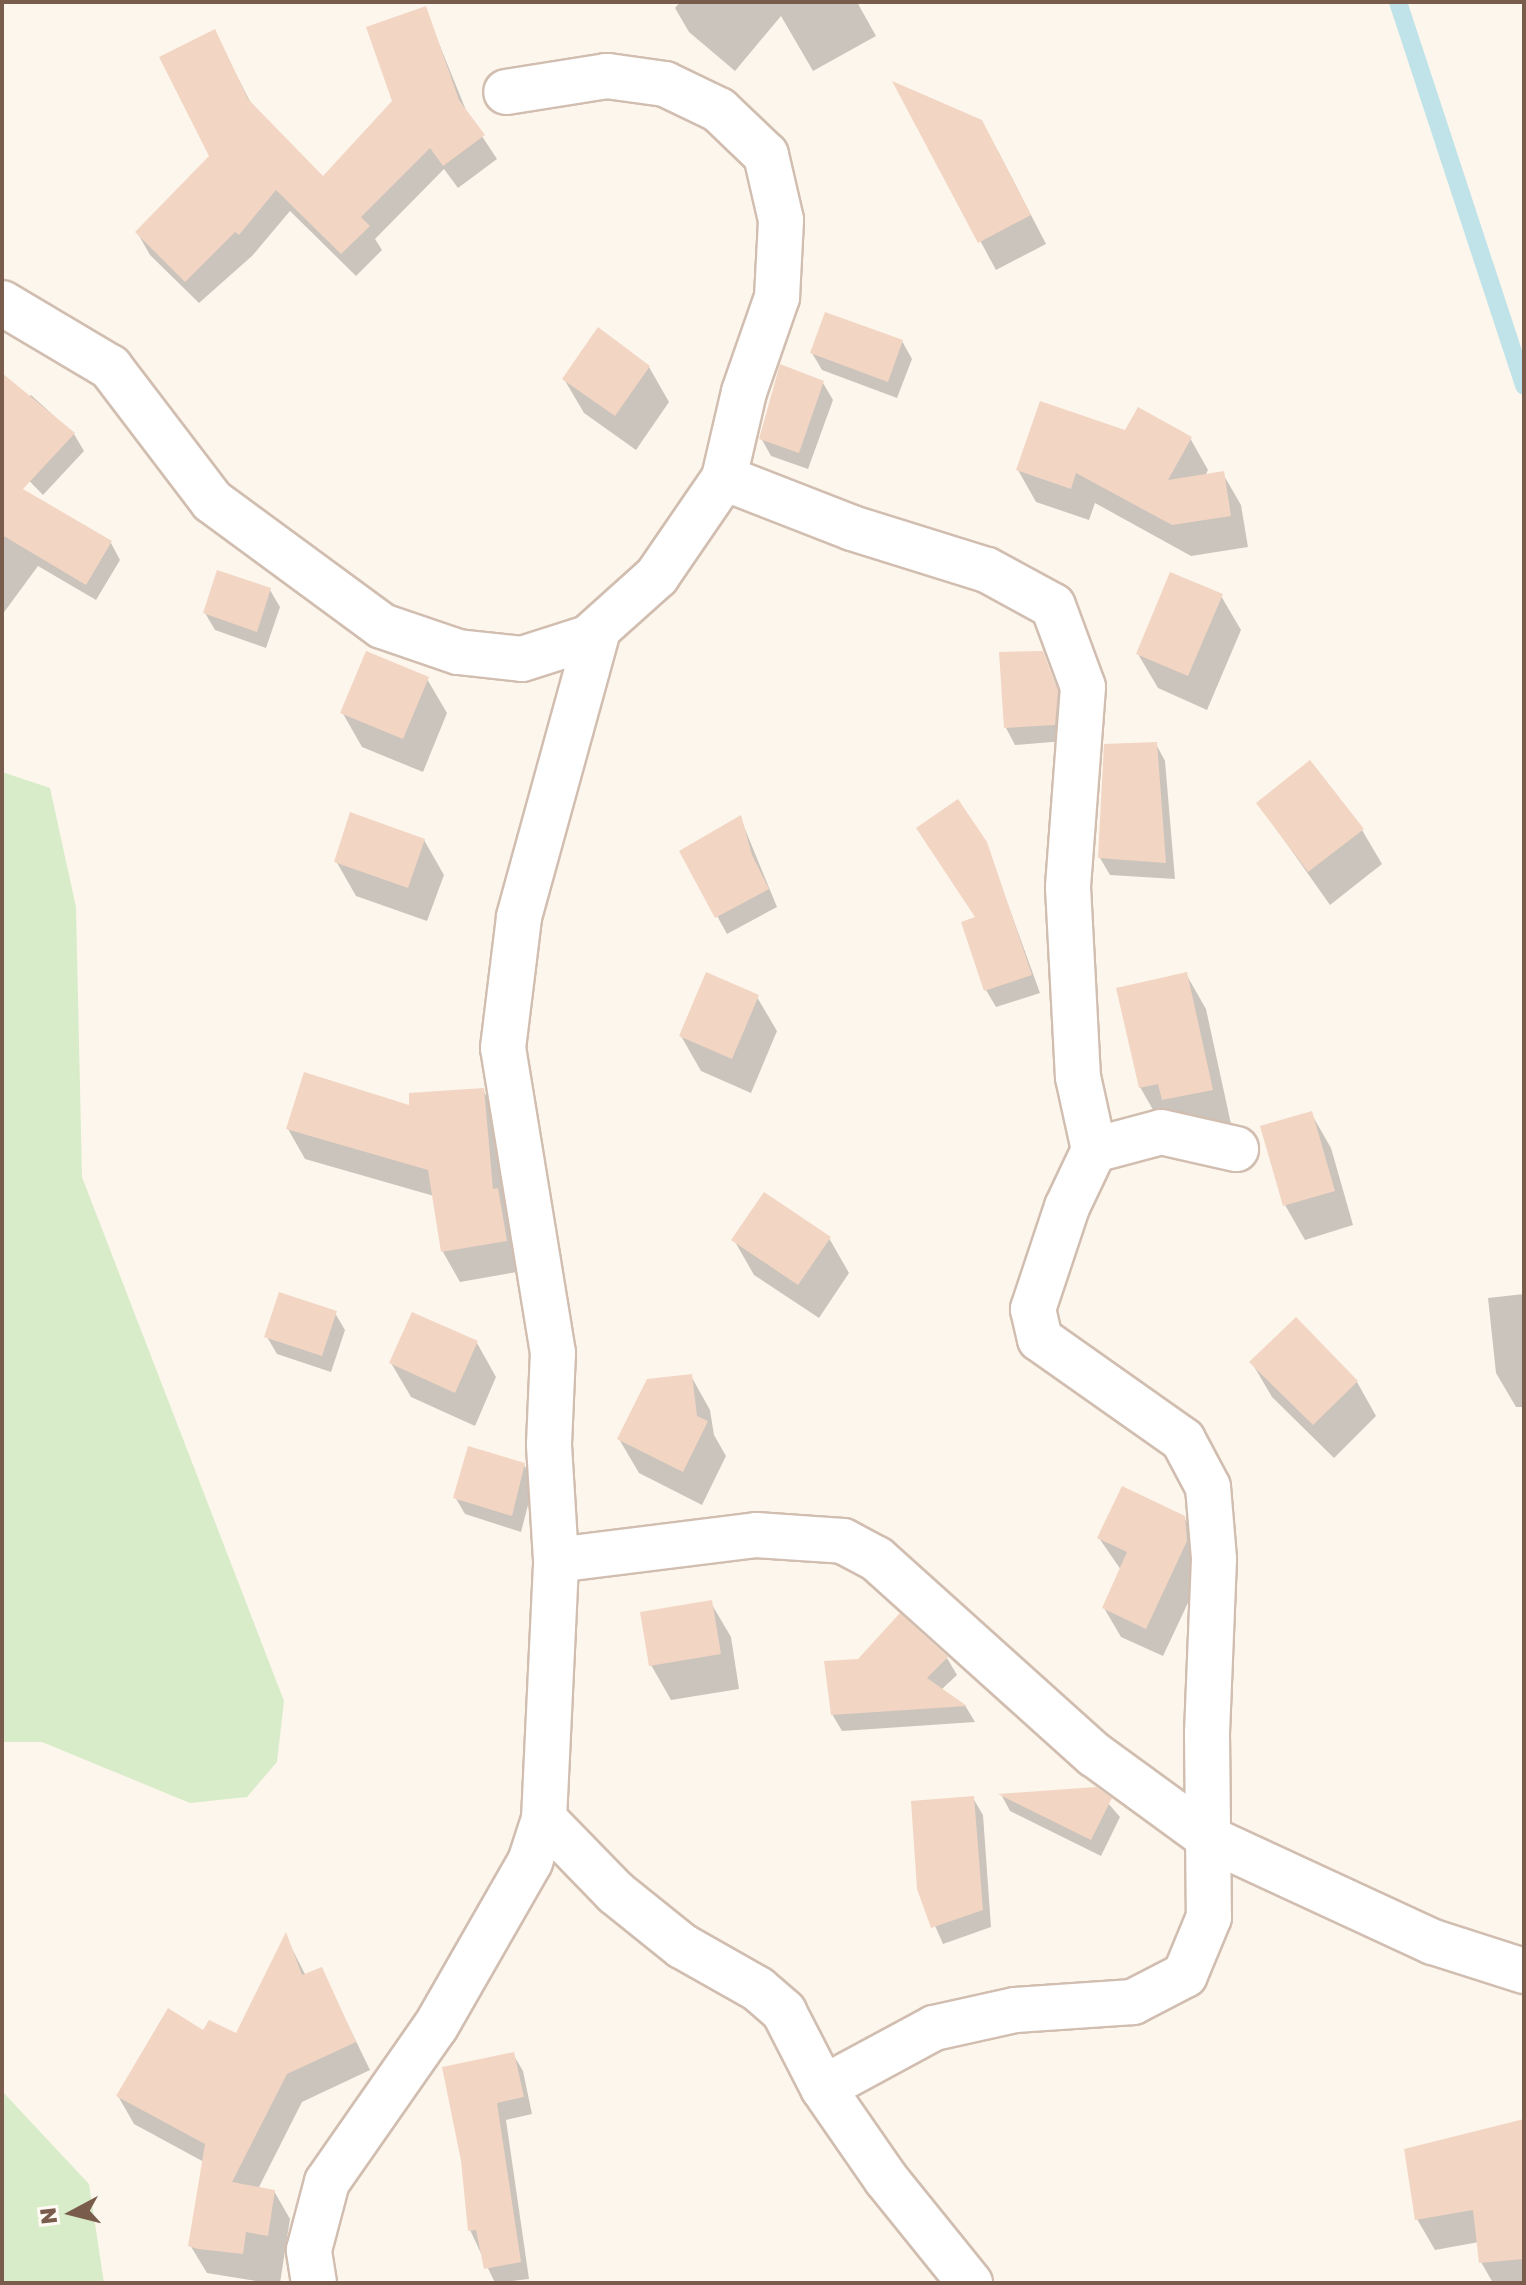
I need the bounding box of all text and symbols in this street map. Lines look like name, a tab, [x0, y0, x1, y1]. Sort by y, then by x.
north arrow	[32, 2173, 112, 2253]
text: N	[33, 2206, 62, 2226]

